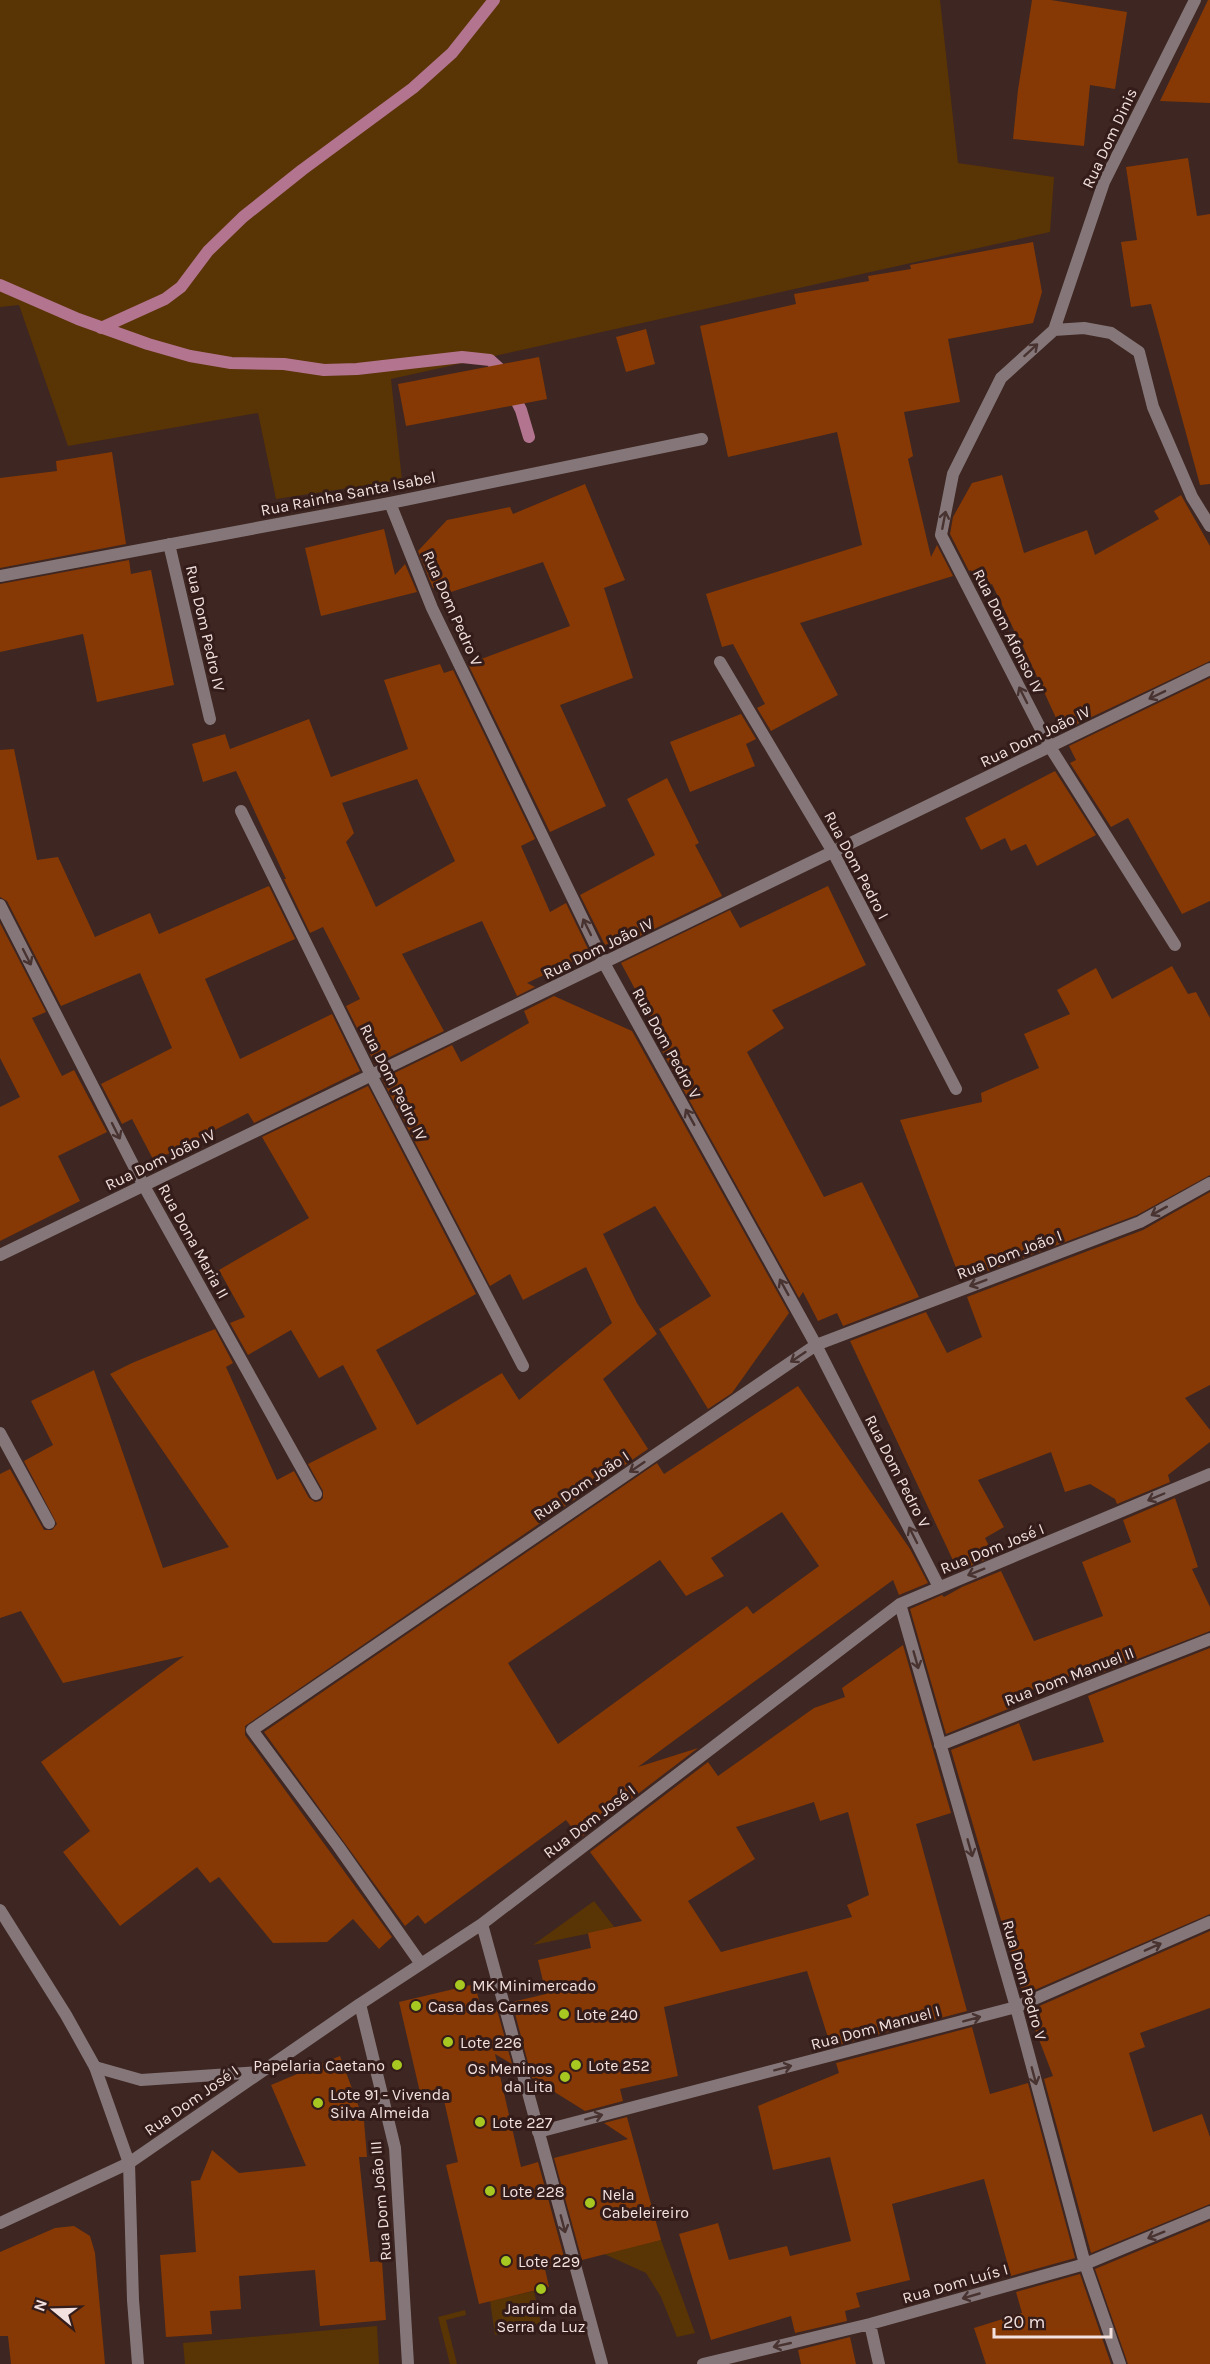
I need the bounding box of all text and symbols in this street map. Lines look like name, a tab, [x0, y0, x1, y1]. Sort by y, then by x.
street label: Rua Dom Dinis	[1078, 85, 1141, 191]
one-way arrow	[1023, 343, 1038, 357]
street label: Rua Rainha Santa Isabel	[259, 467, 437, 520]
one-way arrow	[939, 511, 950, 530]
street label: Rua Dom Pedro V	[419, 548, 486, 669]
street label: Rua Dom Pedro IV	[182, 563, 229, 693]
street label: Rua Dom Afonso IV	[969, 566, 1048, 697]
one-way arrow	[1017, 686, 1029, 704]
one-way arrow	[1149, 689, 1167, 701]
street label: Rua Dom João IV	[977, 702, 1093, 771]
street label: Rua Dom Pedro I	[820, 808, 893, 922]
street label: Rua Dom João IV	[540, 914, 656, 983]
one-way arrow	[580, 919, 592, 937]
one-way arrow	[21, 948, 33, 966]
street label: Rua Dom Pedro V	[628, 984, 705, 1102]
street label: Rua Dom Pedro IV	[356, 1021, 431, 1144]
one-way arrow	[684, 1109, 696, 1126]
one-way arrow	[110, 1121, 122, 1139]
street label: Rua Dom João IV	[102, 1125, 218, 1194]
street label: Rua Dona Maria II	[154, 1181, 233, 1302]
one-way arrow	[1151, 1206, 1168, 1218]
street label: Rua Dom João I	[954, 1226, 1064, 1283]
one-way arrow	[778, 1279, 789, 1297]
one-way arrow	[969, 1279, 988, 1290]
one-way arrow	[790, 1351, 806, 1363]
street label: Rua Dom Pedro V	[861, 1412, 934, 1531]
street label: Rua Dom João I	[530, 1446, 633, 1524]
one-way arrow	[629, 1461, 645, 1473]
one-way arrow	[1147, 1492, 1166, 1503]
street label: Rua Dom José I	[938, 1519, 1047, 1578]
one-way arrow	[906, 1527, 918, 1545]
one-way arrow	[968, 1567, 986, 1578]
street label: Rua Dom Manuel II	[1002, 1643, 1137, 1710]
one-way arrow	[911, 1650, 922, 1669]
street label: Rua Dom José I	[540, 1781, 639, 1862]
one-way arrow	[965, 1838, 976, 1857]
street label: Rua Dom Pedro V	[998, 1918, 1051, 2042]
one-way arrow	[1143, 1941, 1161, 1953]
place label: MK Minimercado	[472, 1976, 596, 1995]
marker: MK Minimercado	[453, 1978, 467, 1992]
place label: Casa das Carnes	[428, 1997, 549, 2016]
marker: Casa das Carnes	[409, 1999, 423, 2013]
street label: Rua Dom Manuel I	[809, 2001, 942, 2054]
place label: Lote 240	[576, 2005, 638, 2024]
marker: Lote 240	[557, 2007, 571, 2021]
one-way arrow	[962, 2012, 981, 2024]
place label: Lote 226	[460, 2033, 522, 2052]
marker: Lote 226	[441, 2035, 455, 2049]
place label: Papelaria Caetano	[253, 2056, 385, 2075]
place label: Lote 252	[588, 2056, 650, 2075]
marker: Papelaria Caetano	[390, 2058, 404, 2072]
marker: Lote 252	[569, 2058, 583, 2072]
place label: Os Meninos da Lita	[467, 2059, 553, 2096]
street label: Rua Dom José I	[141, 2061, 242, 2140]
one-way arrow	[773, 2061, 792, 2073]
one-way arrow	[1029, 2066, 1040, 2085]
marker: Os Meninos da Lita	[558, 2070, 572, 2084]
place label: Lote 91 - Vivenda Silva Almeida	[330, 2085, 450, 2122]
marker: Lote 91 - Vivenda Silva Almeida	[311, 2096, 325, 2110]
one-way arrow	[584, 2111, 603, 2122]
place label: Lote 227	[492, 2113, 553, 2132]
marker: Lote 227	[473, 2115, 487, 2129]
street label: Rua Dom João III	[366, 2140, 395, 2262]
place label: Lote 228	[502, 2182, 565, 2201]
marker: Lote 228	[483, 2184, 497, 2198]
place label: Nela Cabeleireiro	[602, 2185, 689, 2222]
marker: Nela Cabeleireiro	[583, 2196, 597, 2210]
one-way arrow	[557, 2214, 569, 2233]
one-way arrow	[1147, 2230, 1166, 2241]
place label: Lote 229	[518, 2252, 580, 2271]
marker: Lote 229	[499, 2254, 513, 2268]
street label: Rua Dom Luís I	[900, 2259, 1010, 2308]
north arrow	[24, 2280, 84, 2340]
marker: Jardim da Serra da Luz	[534, 2282, 548, 2296]
one-way arrow	[962, 2291, 981, 2302]
text: N	[29, 2297, 51, 2314]
place label: Jardim da Serra da Luz	[497, 2299, 585, 2336]
scale bar	[994, 2301, 1111, 2339]
text: 20 m	[1003, 2311, 1045, 2333]
one-way arrow	[773, 2340, 793, 2351]

